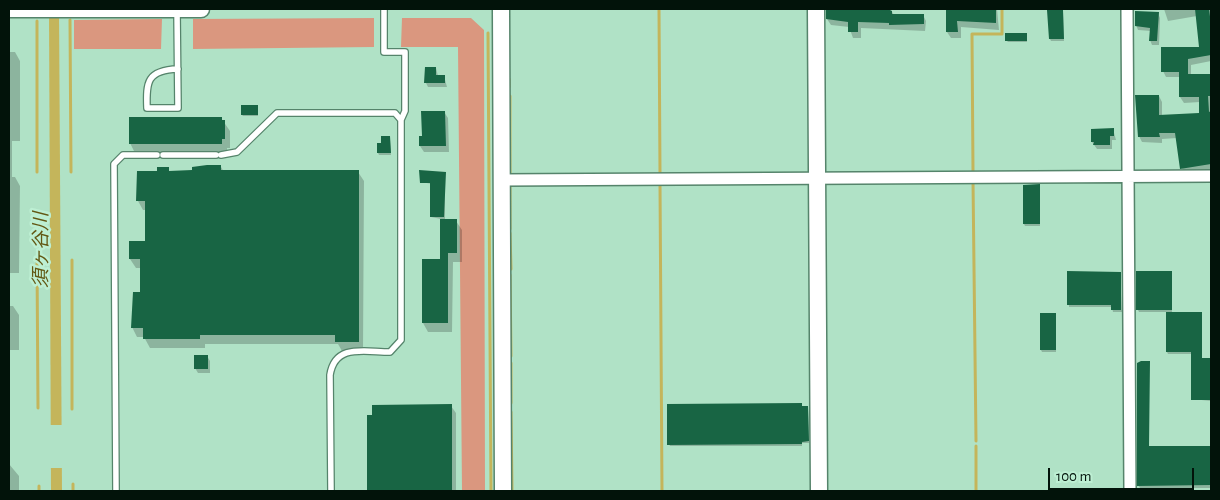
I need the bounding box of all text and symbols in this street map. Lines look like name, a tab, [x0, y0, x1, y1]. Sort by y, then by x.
water label: 須ヶ谷川	[30, 212, 52, 288]
scale bar	[1050, 458, 1196, 490]
text: 100 m	[1056, 469, 1091, 484]

